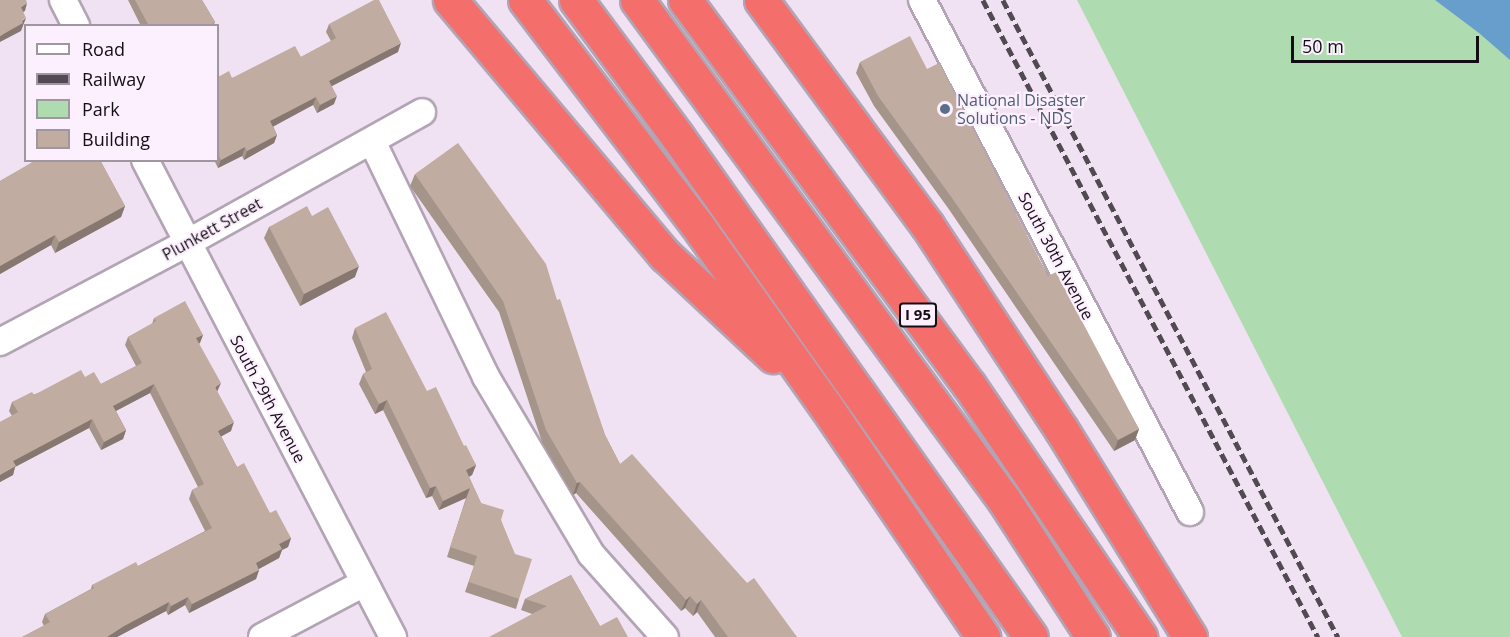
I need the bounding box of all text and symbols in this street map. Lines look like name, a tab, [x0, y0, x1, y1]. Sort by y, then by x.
legend	[24, 24, 219, 162]
scale bar	[1294, 24, 1482, 62]
text: 50 m	[1302, 34, 1344, 58]
text: Road	[82, 37, 125, 61]
text: Railway	[82, 67, 145, 91]
place label: National Disaster Solutions - NDS	[957, 90, 1085, 128]
text: Park	[82, 97, 120, 121]
marker: National Disaster Solutions - NDS	[938, 102, 952, 116]
text: Building	[82, 127, 150, 151]
street label: South 30th Avenue	[1014, 189, 1098, 323]
street label: Plunkett Street	[159, 194, 265, 264]
road number: I 95	[898, 303, 938, 327]
street label: South 29th Avenue	[226, 332, 310, 466]

